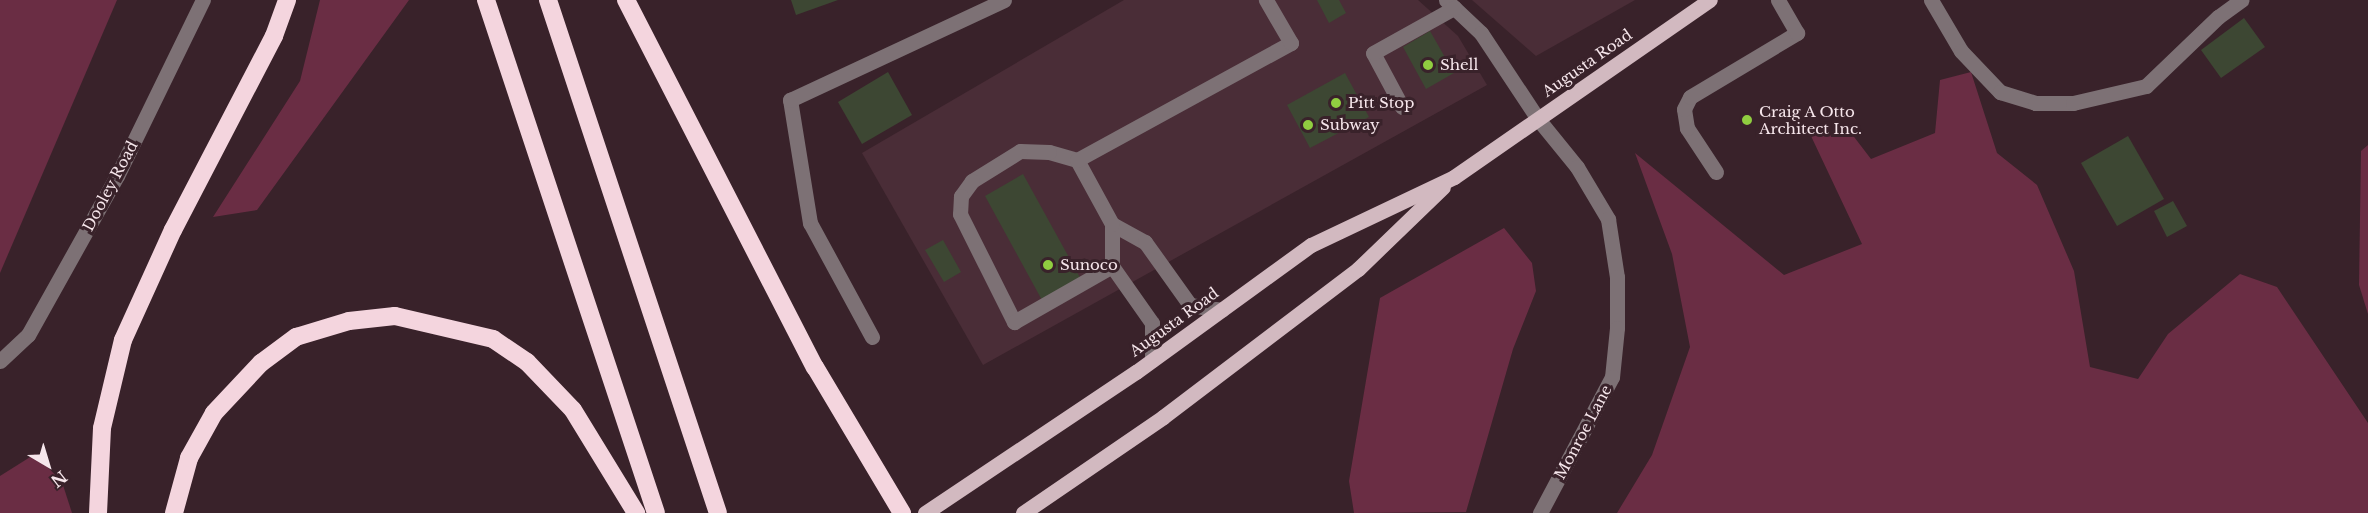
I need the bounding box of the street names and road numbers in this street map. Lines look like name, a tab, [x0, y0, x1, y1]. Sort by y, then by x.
street label: Augusta Road	[1539, 25, 1635, 101]
street label: Dooley Road	[79, 138, 141, 234]
street label: Augusta Road	[1126, 284, 1222, 360]
street label: Monroe Lane	[1551, 382, 1615, 482]

